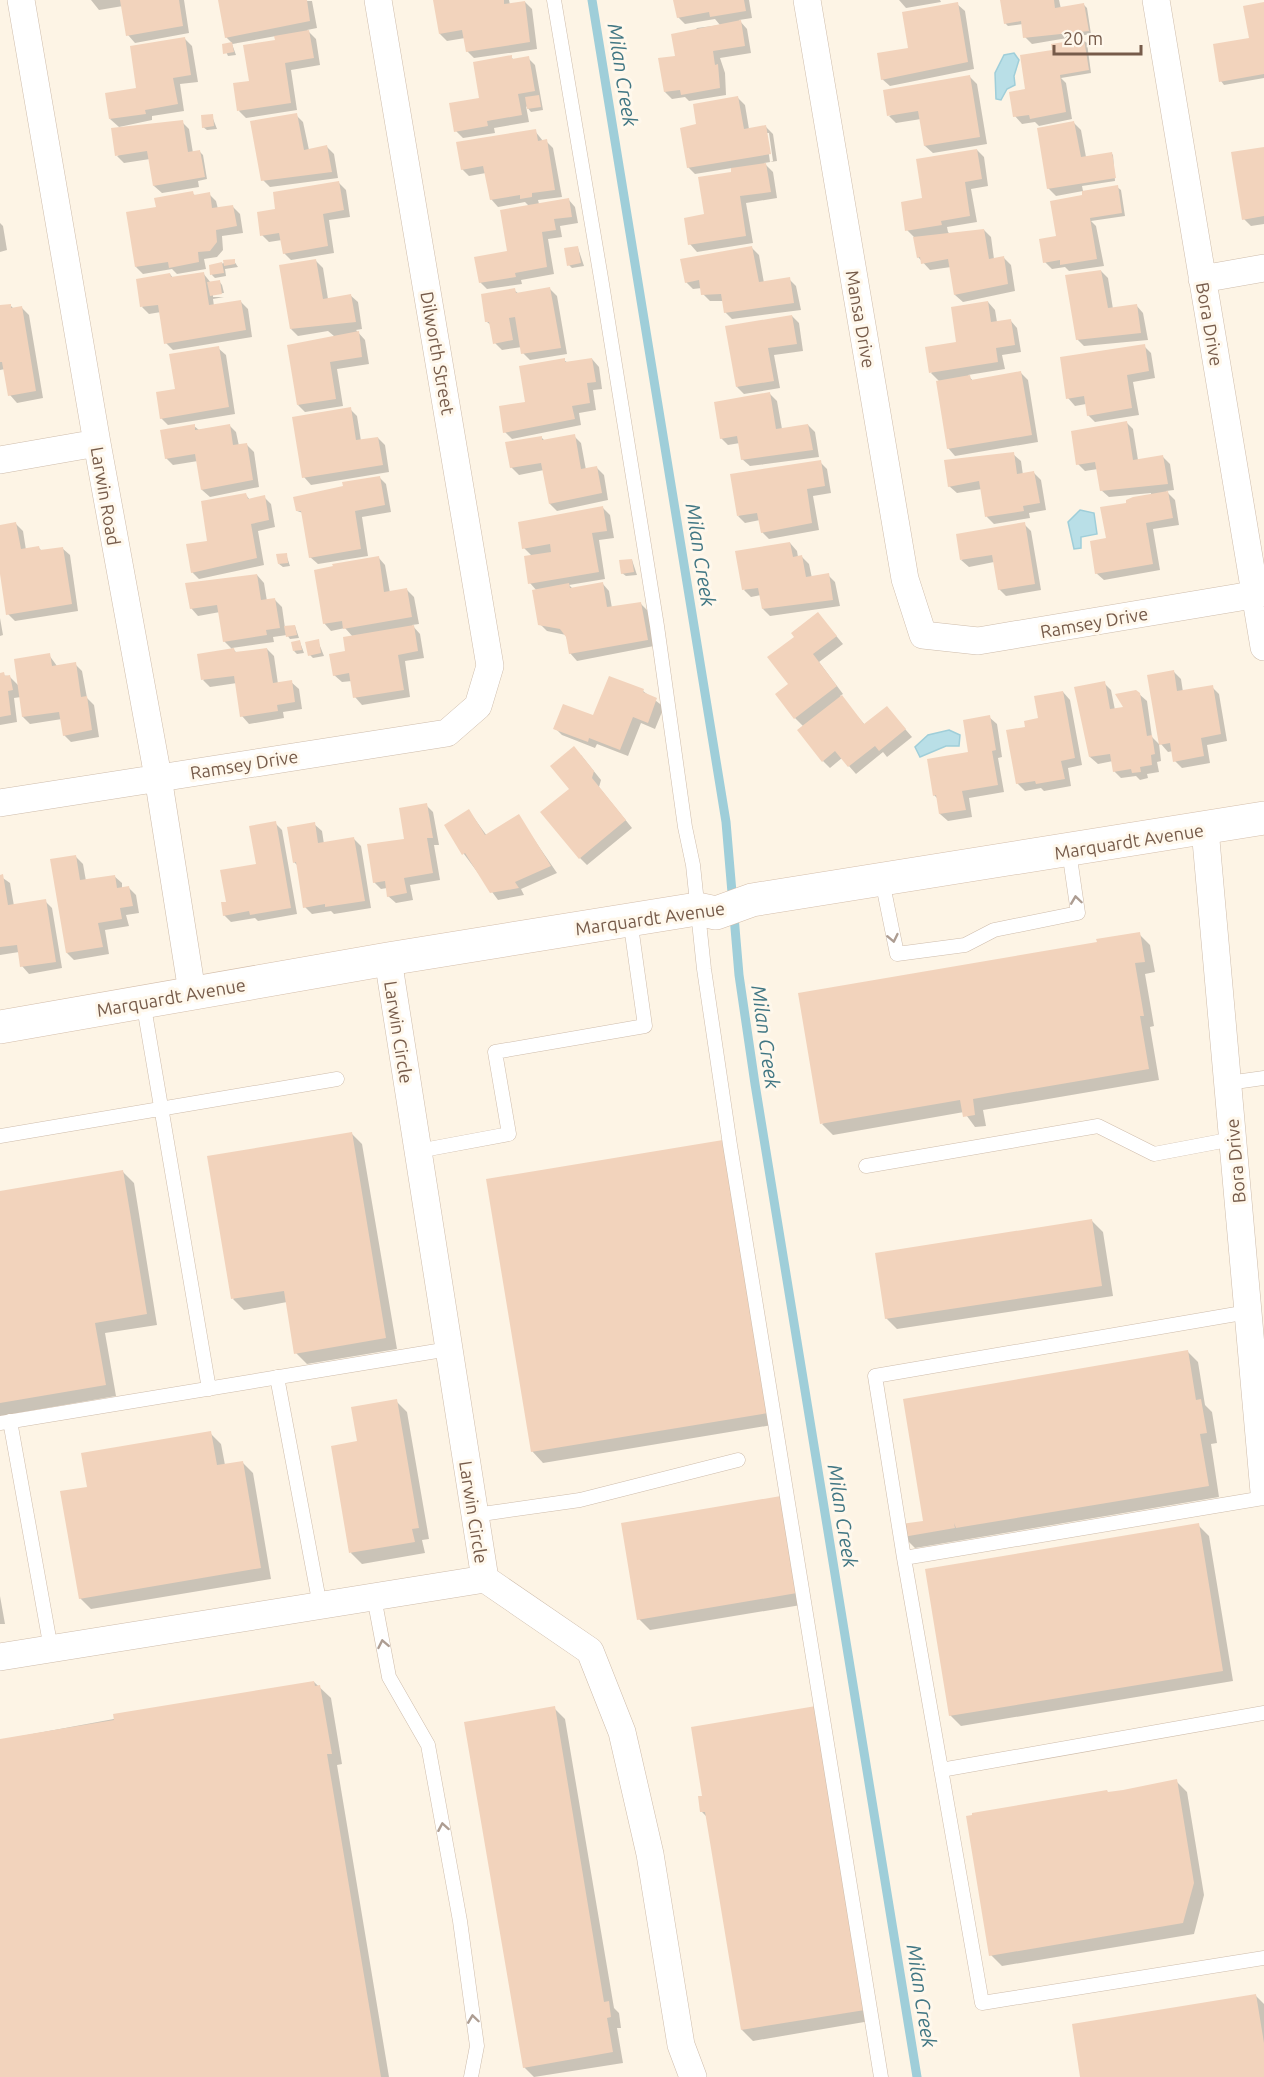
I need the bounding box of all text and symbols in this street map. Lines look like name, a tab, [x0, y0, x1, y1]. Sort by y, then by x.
scale bar	[1054, 18, 1141, 56]
water label: Milan Creek	[603, 22, 643, 129]
text: 20 m	[1063, 28, 1103, 48]
street label: Mansa Drive	[843, 269, 879, 369]
street label: Bora Drive	[1193, 281, 1227, 367]
street label: Dilworth Street	[417, 290, 459, 416]
street label: Larwin Road	[87, 445, 125, 547]
water label: Milan Creek	[681, 502, 721, 609]
street label: Ramsey Drive	[1039, 603, 1149, 641]
street label: Ramsey Drive	[189, 746, 299, 782]
street label: Marquardt Avenue	[1053, 819, 1205, 863]
one-way arrow	[1070, 895, 1082, 905]
street label: Marquardt Avenue	[574, 898, 726, 938]
one-way arrow	[886, 932, 899, 942]
street label: Marquardt Avenue	[95, 974, 247, 1020]
street label: Larwin Circle	[381, 979, 417, 1085]
water label: Milan Creek	[747, 984, 785, 1091]
street label: Bora Drive	[1221, 1118, 1249, 1204]
street label: Larwin Circle	[456, 1459, 492, 1565]
water label: Milan Creek	[823, 1463, 863, 1570]
one-way arrow	[377, 1639, 390, 1649]
one-way arrow	[437, 1822, 450, 1832]
water label: Milan Creek	[902, 1943, 942, 2050]
one-way arrow	[468, 2015, 480, 2024]

